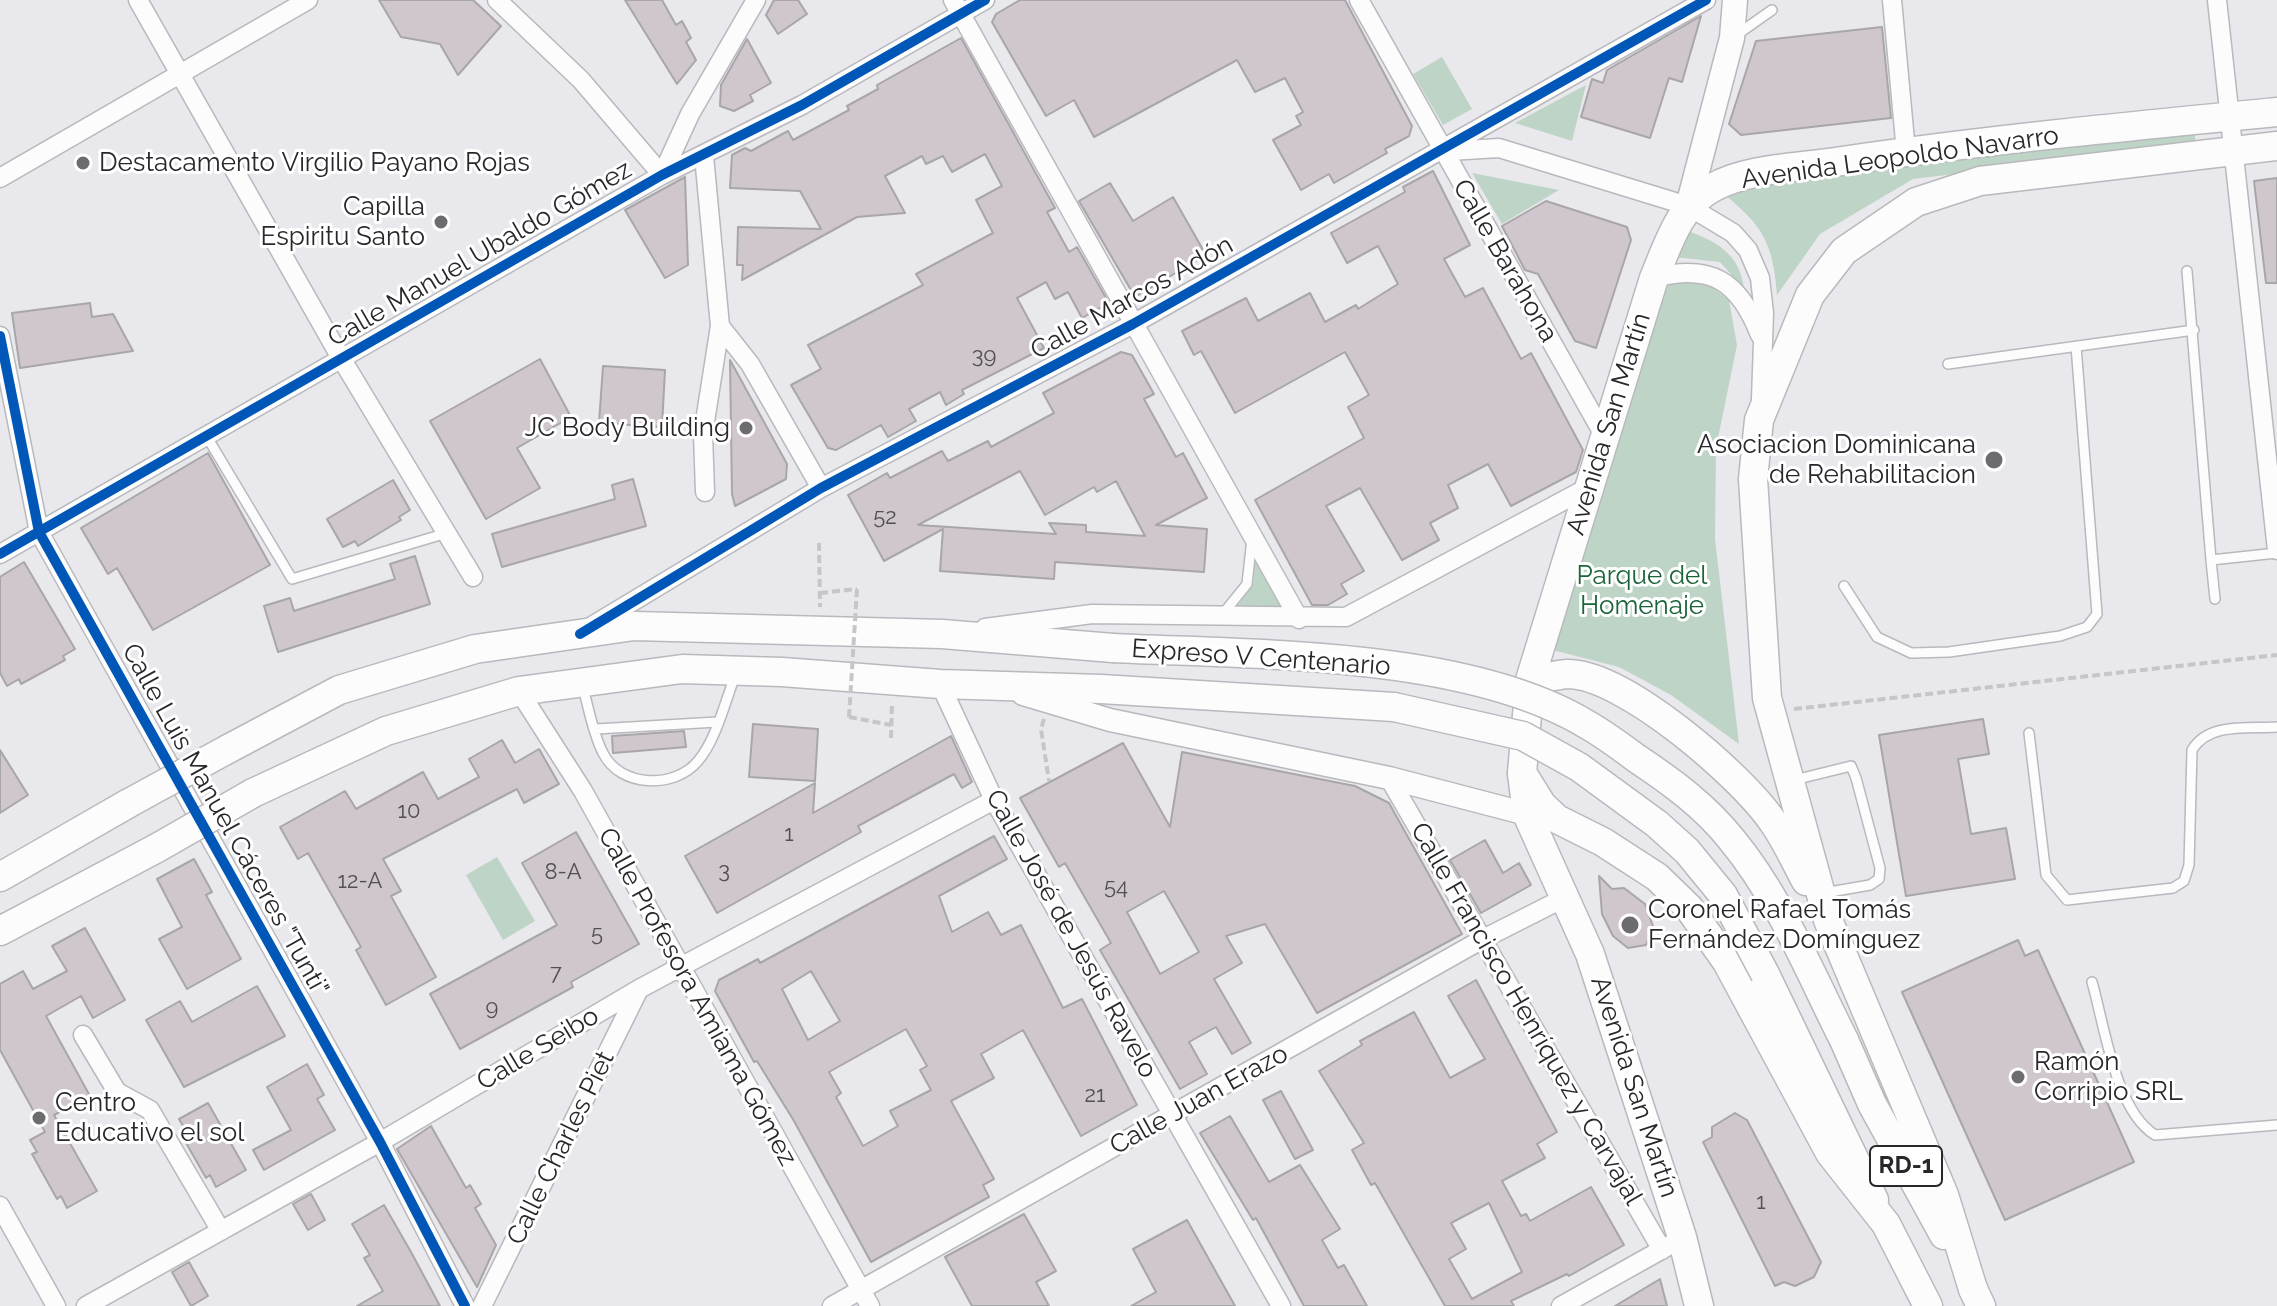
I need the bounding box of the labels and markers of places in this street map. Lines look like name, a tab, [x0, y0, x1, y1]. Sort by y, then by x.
place label: Destacamento Virgilio Payano Rojas	[99, 147, 530, 179]
marker: Destacamento Virgilio Payano Rojas	[74, 154, 92, 172]
place label: Capilla Espiritu Santo	[260, 191, 425, 252]
marker: Capilla Espiritu Santo	[432, 213, 450, 231]
place label: JC Body Building	[525, 412, 730, 444]
marker: JC Body Building	[737, 419, 755, 437]
place label: Asociacion Dominicana de Rehabilitacion	[1697, 429, 1976, 490]
marker: Asociacion Dominicana de Rehabilitacion	[1983, 449, 2005, 471]
place label: Coronel Rafael Tomás Fernández Domínguez	[1648, 894, 1920, 956]
marker: Coronel Rafael Tomás Fernández Domínguez	[1619, 914, 1641, 936]
place label: Ramón Corripio SRL	[2034, 1046, 2183, 1108]
marker: Ramón Corripio SRL	[2009, 1068, 2027, 1086]
place label: Centro Educativo el sol	[55, 1087, 244, 1148]
marker: Centro Educativo el sol	[30, 1109, 48, 1127]

